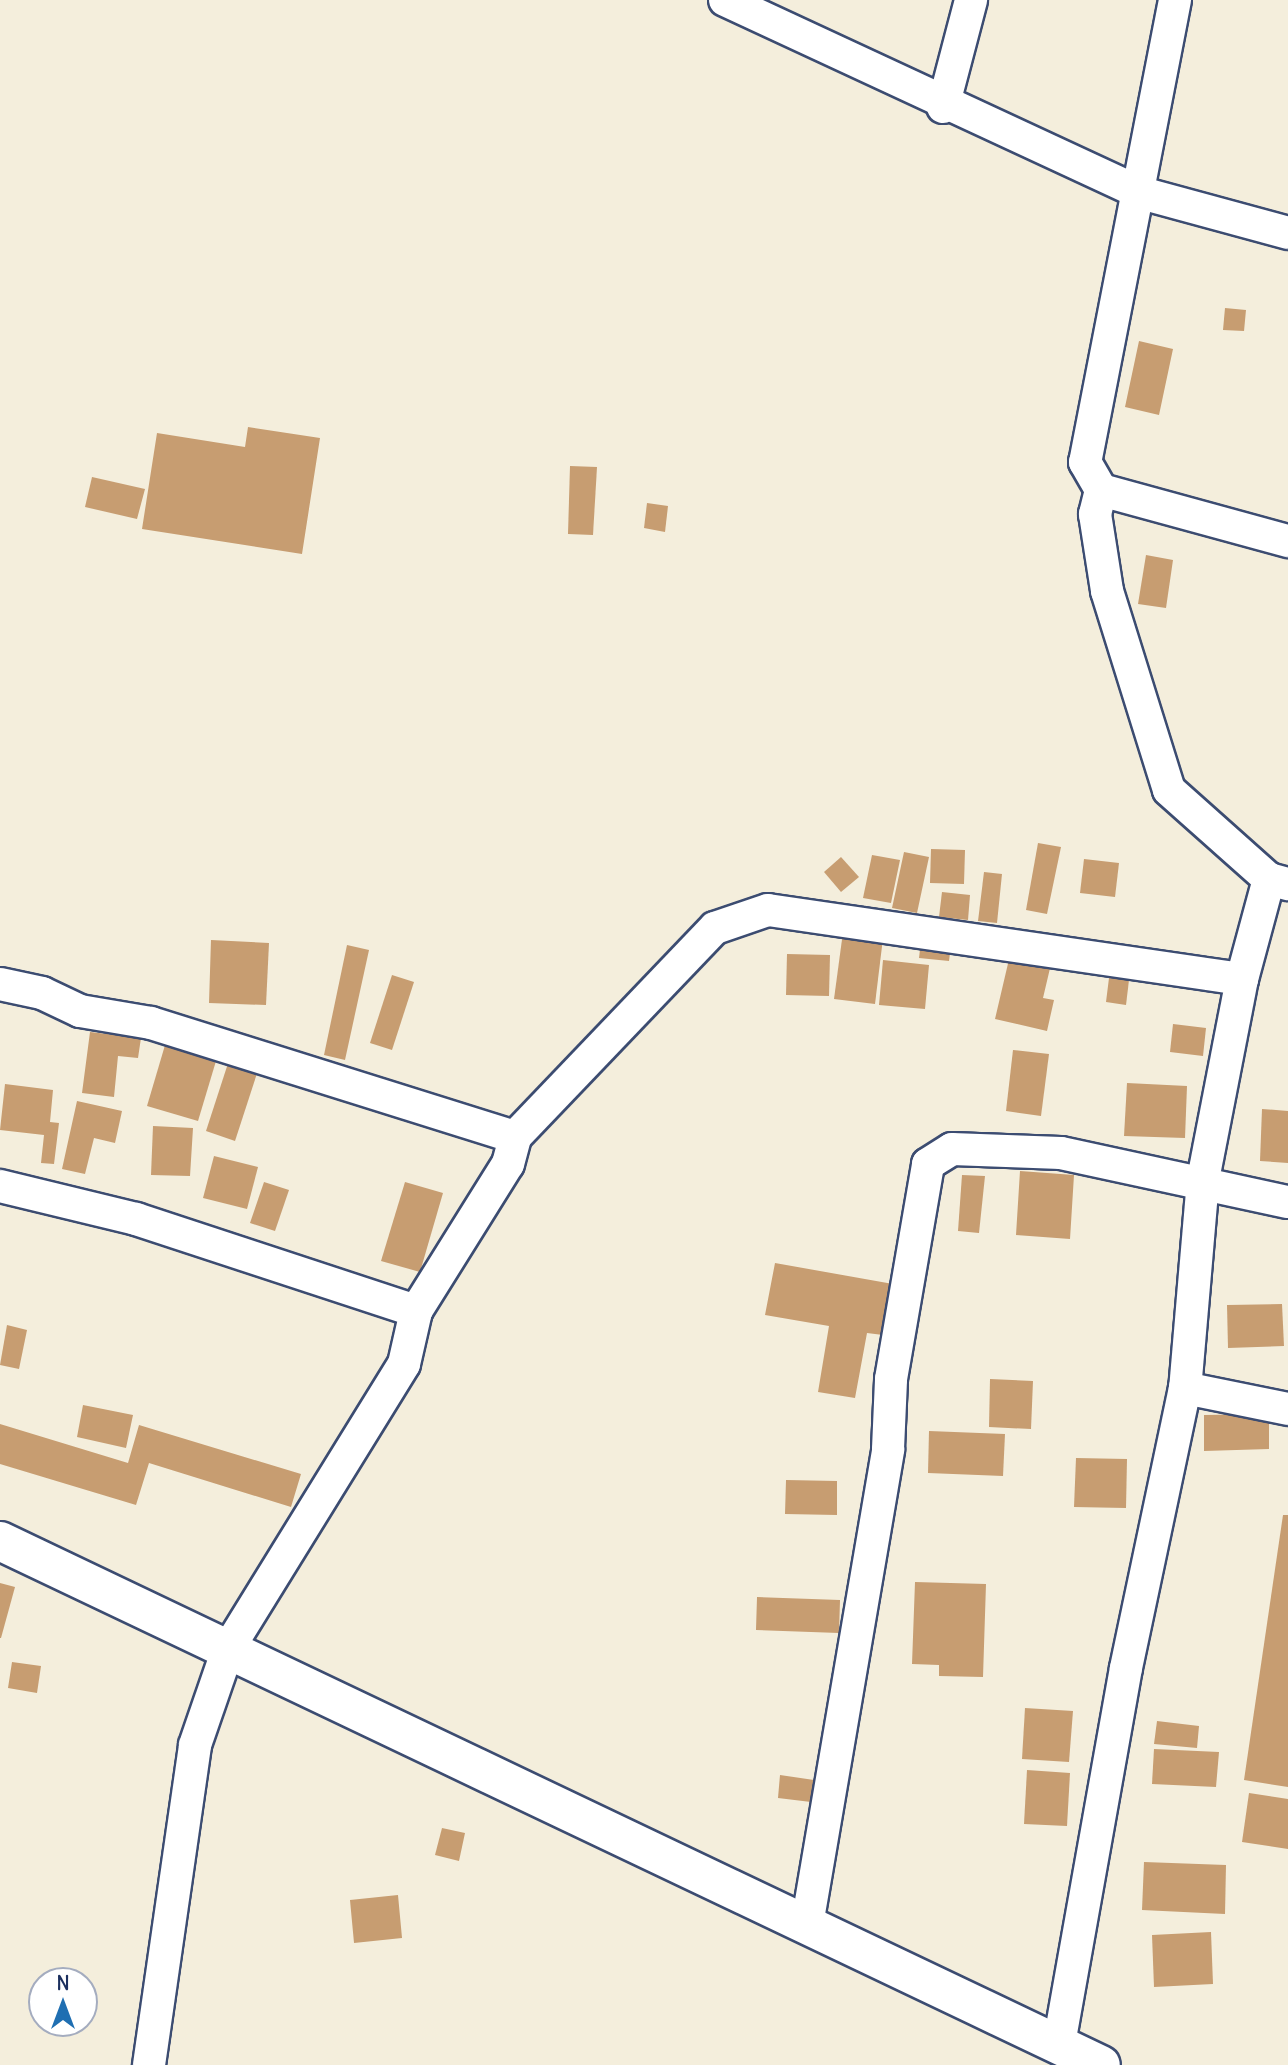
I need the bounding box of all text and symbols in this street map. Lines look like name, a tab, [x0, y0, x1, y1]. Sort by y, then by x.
north arrow	[28, 1967, 98, 2037]
text: N	[56, 1971, 70, 1995]

